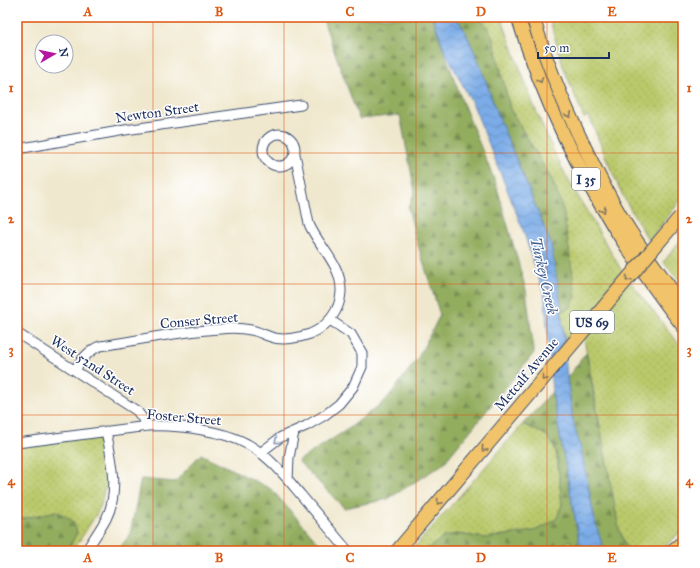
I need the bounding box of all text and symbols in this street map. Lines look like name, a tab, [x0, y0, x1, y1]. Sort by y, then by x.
text: A	[83, 4, 93, 20]
text: B	[215, 4, 224, 20]
text: C	[346, 4, 355, 20]
text: D	[476, 4, 486, 20]
text: E	[607, 4, 617, 20]
north arrow	[34, 34, 74, 74]
scale bar	[538, 34, 609, 60]
text: 50 m	[544, 41, 569, 55]
text: N	[56, 47, 71, 59]
one-way arrow	[535, 77, 543, 84]
text: 1	[8, 80, 14, 96]
text: 1	[686, 80, 692, 96]
street label: Newton Street	[114, 98, 200, 127]
one-way arrow	[564, 111, 572, 118]
road number: I 35	[572, 168, 600, 190]
one-way arrow	[598, 205, 605, 213]
text: 2	[8, 211, 15, 227]
text: 2	[686, 211, 693, 227]
water label: Turkey Creek	[526, 236, 562, 317]
one-way arrow	[625, 274, 632, 282]
street label: Conser Street	[159, 309, 239, 332]
road number: US 69	[570, 311, 614, 333]
street label: West 52nd Street	[47, 332, 138, 399]
street label: Metcalf Avenue	[491, 334, 562, 414]
text: 3	[8, 342, 14, 358]
text: 3	[686, 342, 692, 358]
one-way arrow	[541, 374, 548, 381]
street label: Foster Street	[146, 406, 222, 429]
one-way arrow	[274, 436, 281, 443]
one-way arrow	[482, 444, 489, 452]
text: 4	[7, 473, 15, 489]
text: 4	[685, 473, 693, 489]
one-way arrow	[437, 497, 444, 504]
text: A	[83, 550, 93, 566]
text: B	[215, 550, 224, 566]
text: C	[346, 550, 355, 566]
text: D	[476, 550, 486, 566]
text: E	[607, 550, 617, 566]

